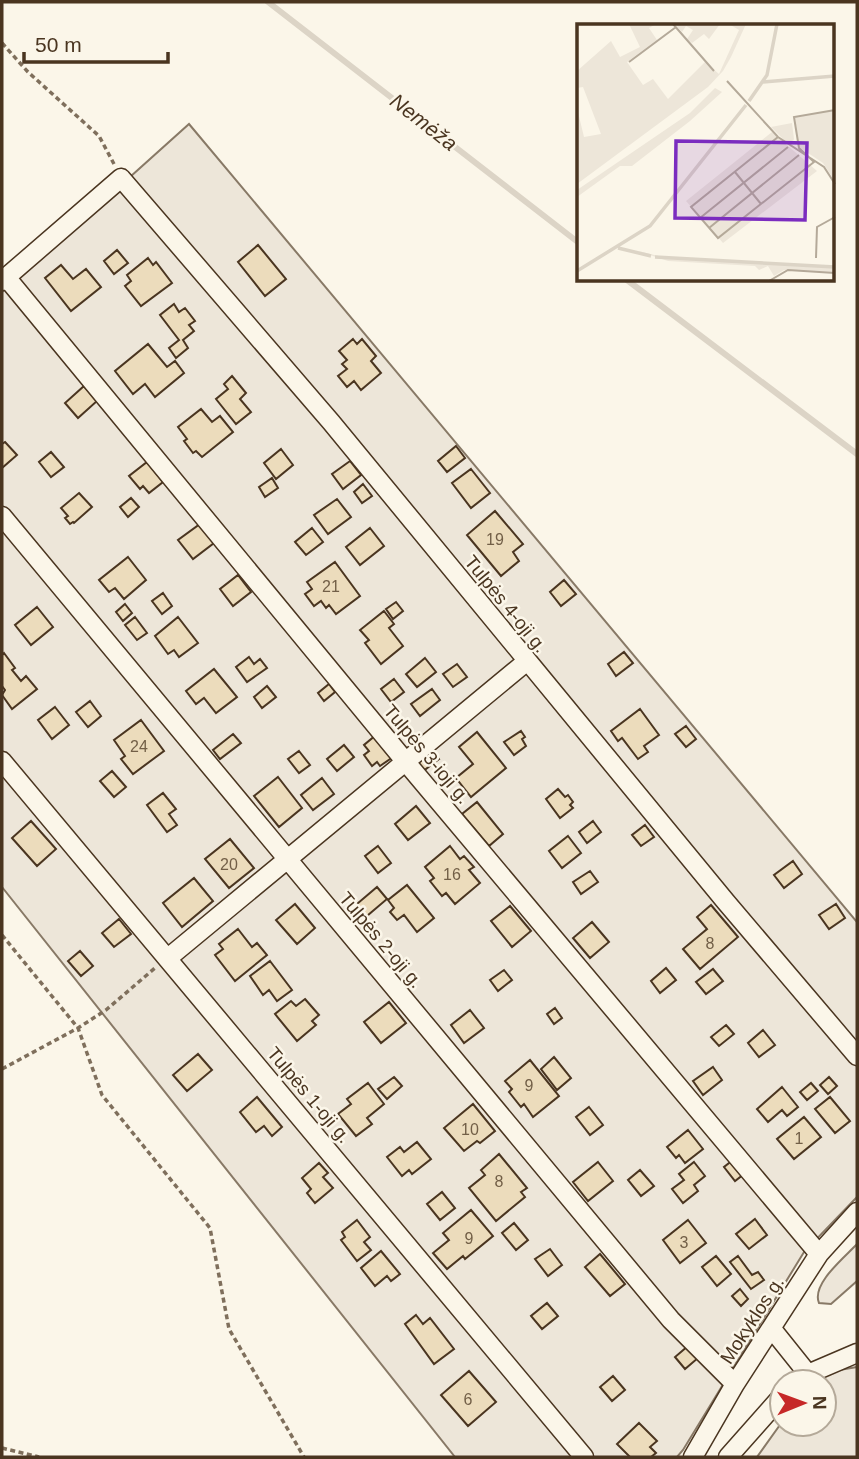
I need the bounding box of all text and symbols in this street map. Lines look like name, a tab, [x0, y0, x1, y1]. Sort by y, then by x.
scale bar	[24, 21, 168, 65]
inset map	[577, 24, 834, 282]
text: 50 m	[35, 33, 82, 56]
water label: Nemėža	[386, 89, 462, 155]
house number: 19	[486, 531, 504, 548]
street label: Tulpės 4-oji g.	[461, 551, 551, 657]
house number: 21	[322, 578, 340, 595]
street label: Tulpės 3-ioji g.	[379, 700, 475, 808]
house number: 24	[130, 738, 148, 755]
house number: 20	[220, 856, 238, 873]
house number: 16	[443, 866, 461, 883]
street label: Tulpės 2-oji g.	[335, 888, 427, 992]
house number: 8	[706, 935, 715, 952]
street label: Tulpės 1-oji g.	[263, 1043, 355, 1147]
house number: 9	[525, 1077, 534, 1094]
house number: 10	[461, 1121, 479, 1138]
house number: 1	[795, 1130, 804, 1147]
house number: 8	[495, 1173, 504, 1190]
house number: 9	[465, 1230, 474, 1247]
house number: 3	[680, 1234, 689, 1251]
street label: Mokyklos g.	[716, 1272, 788, 1368]
north arrow	[768, 1368, 838, 1438]
house number: 6	[464, 1391, 473, 1408]
text: N	[809, 1396, 830, 1410]

